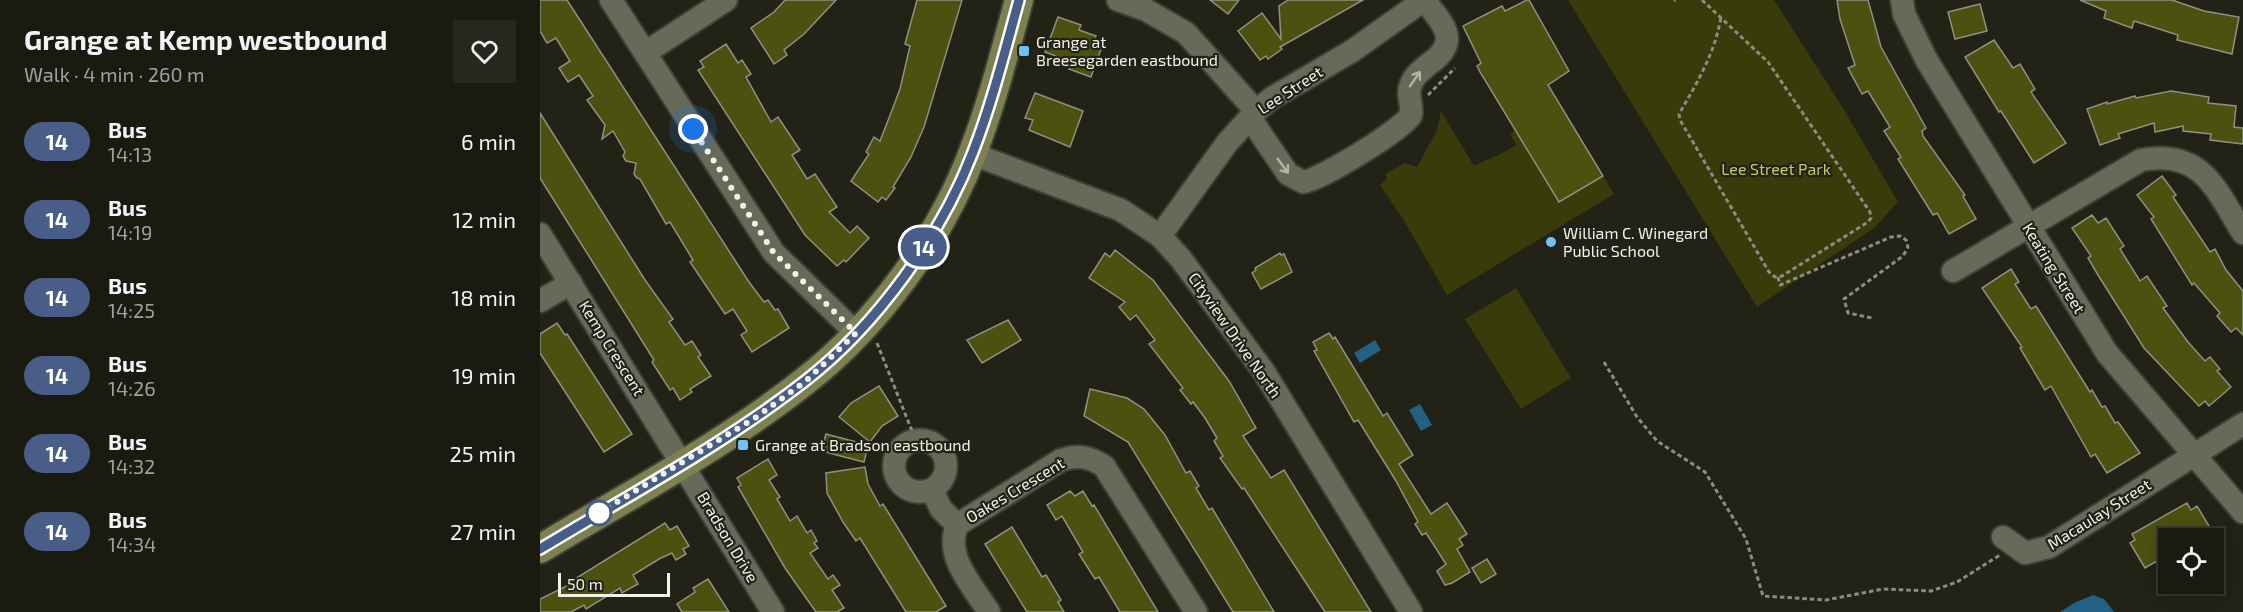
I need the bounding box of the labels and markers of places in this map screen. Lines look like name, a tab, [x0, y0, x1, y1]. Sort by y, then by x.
place label: Grange at Breesegarden eastbound	[1036, 32, 1218, 69]
marker: Grange at Breesegarden eastbound	[1017, 44, 1031, 58]
place label: William C. Winegard Public School	[1563, 223, 1708, 260]
marker: William C. Winegard Public School	[1544, 235, 1558, 249]
place label: Grange at Bradson eastbound	[755, 435, 971, 454]
marker: Grange at Bradson eastbound	[736, 438, 750, 452]
unlabelled marker	[586, 500, 612, 526]

